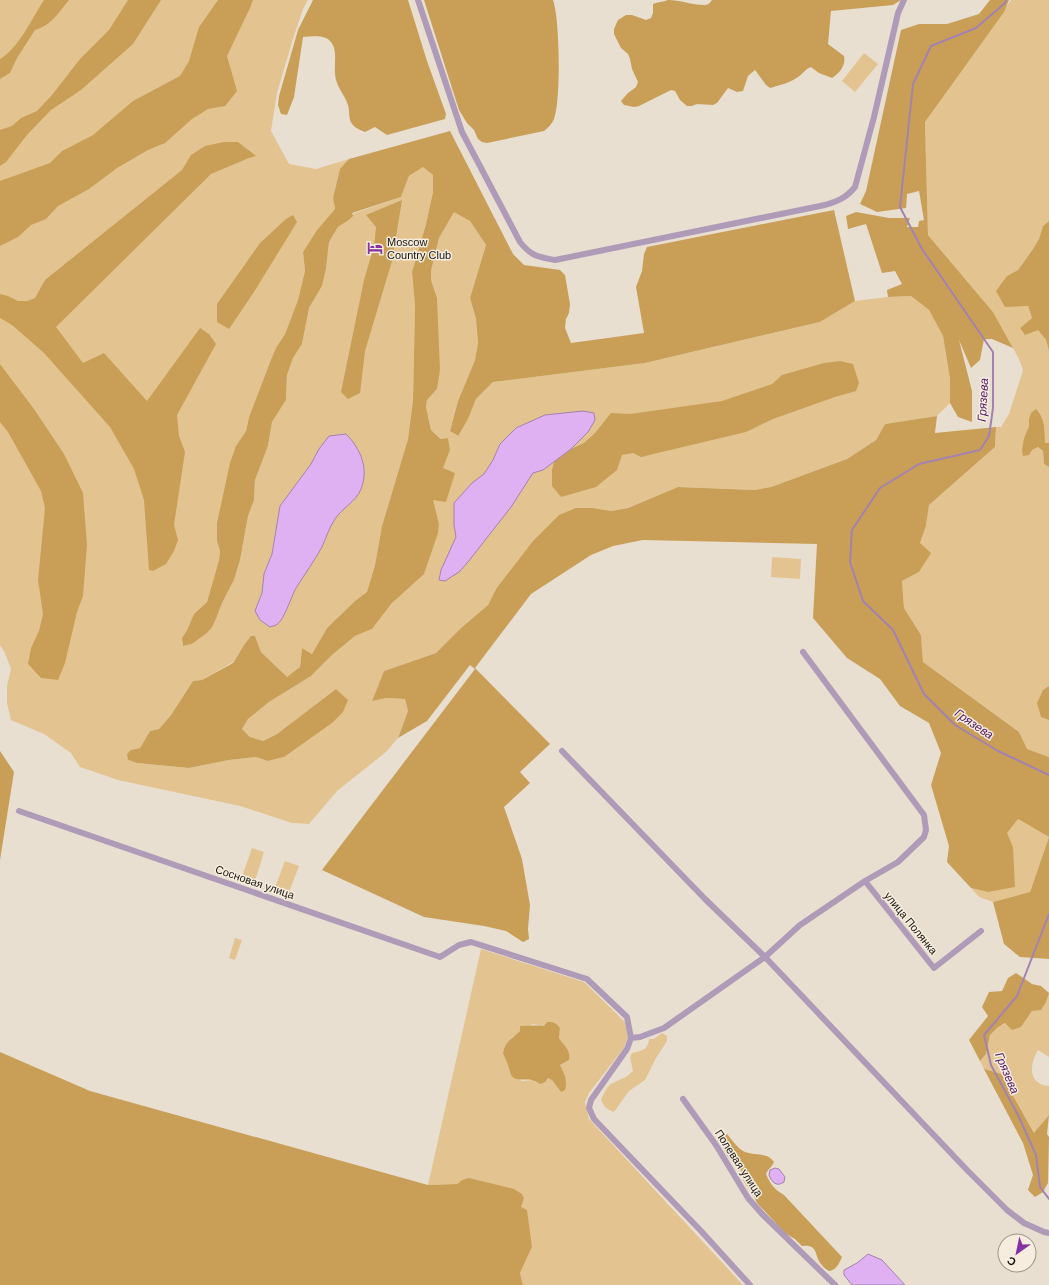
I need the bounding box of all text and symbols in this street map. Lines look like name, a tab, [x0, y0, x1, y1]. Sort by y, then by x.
place label: Moscow Country Club	[387, 236, 451, 261]
hotel icon: Moscow Country Club	[366, 239, 384, 257]
water label: Грязева	[975, 377, 991, 422]
water label: Грязева	[952, 706, 996, 742]
street label: Сосновая улица	[214, 863, 297, 901]
street label: улица Полянка	[882, 889, 940, 957]
water label: Грязева	[992, 1050, 1022, 1096]
street label: Полевая улица	[713, 1127, 766, 1199]
north arrow	[997, 1233, 1037, 1273]
text: С	[1005, 1254, 1018, 1269]

